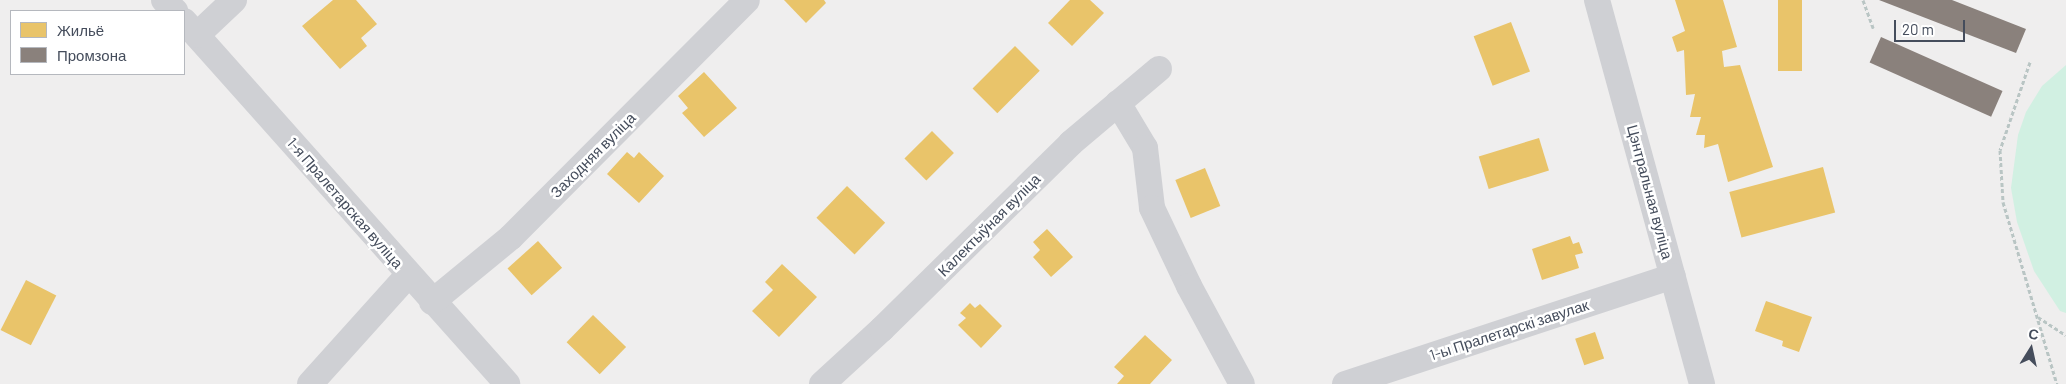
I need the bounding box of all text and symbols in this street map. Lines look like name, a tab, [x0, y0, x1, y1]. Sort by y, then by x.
legend	[10, 10, 185, 75]
scale bar	[1896, 10, 1967, 42]
text: 20 m	[1902, 20, 1934, 38]
text: Жильё	[57, 21, 104, 39]
text: Промзона	[57, 46, 126, 64]
street label: Заходняя вуліца	[547, 109, 639, 201]
street label: Цэнтральная вуліца	[1623, 123, 1677, 261]
street label: 1-я Пралетарская вуліца	[283, 134, 407, 272]
street label: Калектыўная вуліца	[934, 170, 1044, 280]
street label: 1-ы Пралетарскі завулак	[1427, 296, 1591, 364]
north arrow	[2006, 324, 2056, 374]
text: С	[2027, 324, 2040, 343]

